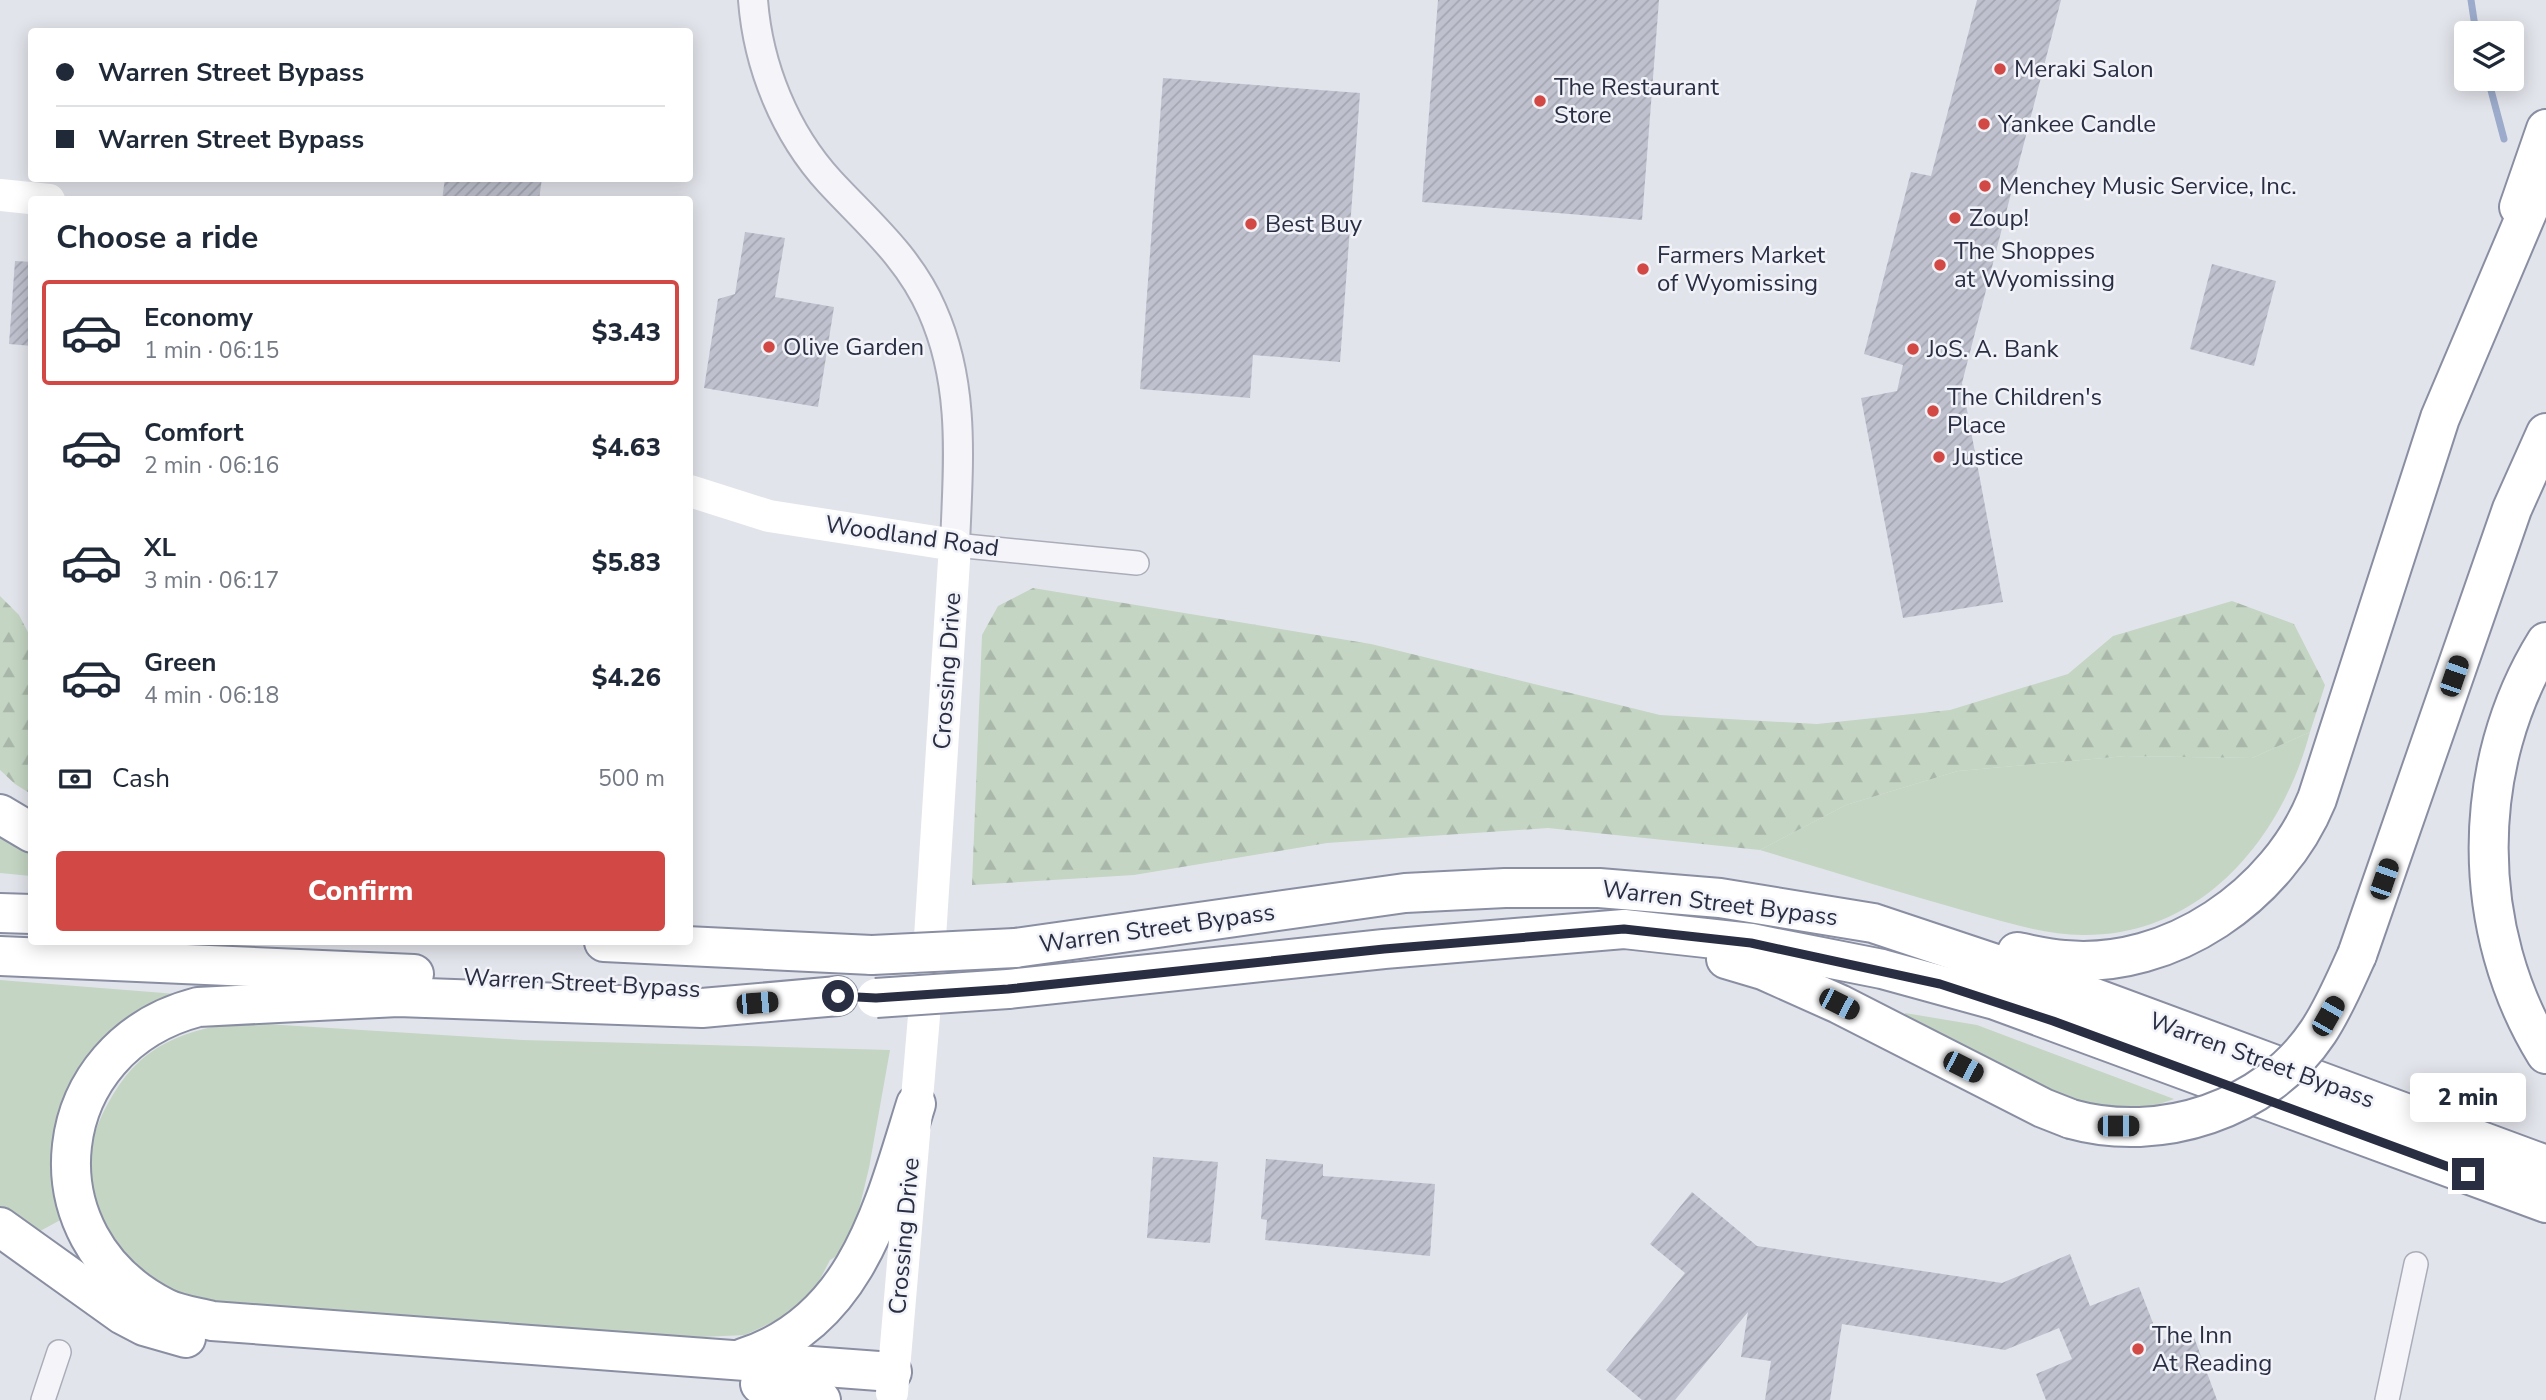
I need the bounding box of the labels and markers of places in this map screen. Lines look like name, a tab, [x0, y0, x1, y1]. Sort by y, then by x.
place label: Meraki Salon	[2014, 53, 2154, 85]
marker: Meraki Salon	[1992, 61, 2008, 77]
place label: The Restaurant Store	[1554, 71, 1719, 131]
marker: The Restaurant Store	[1532, 93, 1548, 109]
place label: Yankee Candle	[1997, 108, 2156, 140]
marker: Yankee Candle	[1976, 116, 1992, 132]
place label: Menchey Music Service, Inc.	[1999, 170, 2297, 202]
marker: Menchey Music Service, Inc.	[1977, 178, 1993, 194]
place label: Zoup!	[1969, 202, 2029, 234]
place label: Best Buy	[1265, 208, 1363, 240]
marker: Zoup!	[1947, 210, 1963, 226]
marker: Best Buy	[1243, 216, 1259, 232]
place label: The Shoppes at Wyomissing	[1954, 235, 2115, 295]
place label: Farmers Market of Wyomissing	[1657, 239, 1826, 299]
marker: The Shoppes at Wyomissing	[1932, 257, 1948, 273]
marker: Farmers Market of Wyomissing	[1635, 261, 1651, 277]
place label: Olive Garden	[783, 331, 924, 363]
place label: JoS. A. Bank	[1926, 333, 2059, 365]
marker: Olive Garden	[761, 339, 777, 355]
marker: JoS. A. Bank	[1905, 341, 1921, 357]
place label: The Children's Place	[1947, 381, 2102, 441]
marker: The Children's Place	[1925, 403, 1941, 419]
place label: Justice	[1952, 441, 2023, 473]
marker: Justice	[1931, 449, 1947, 465]
place label: The Inn At Reading	[2152, 1319, 2272, 1379]
marker: The Inn At Reading	[2130, 1341, 2146, 1357]

